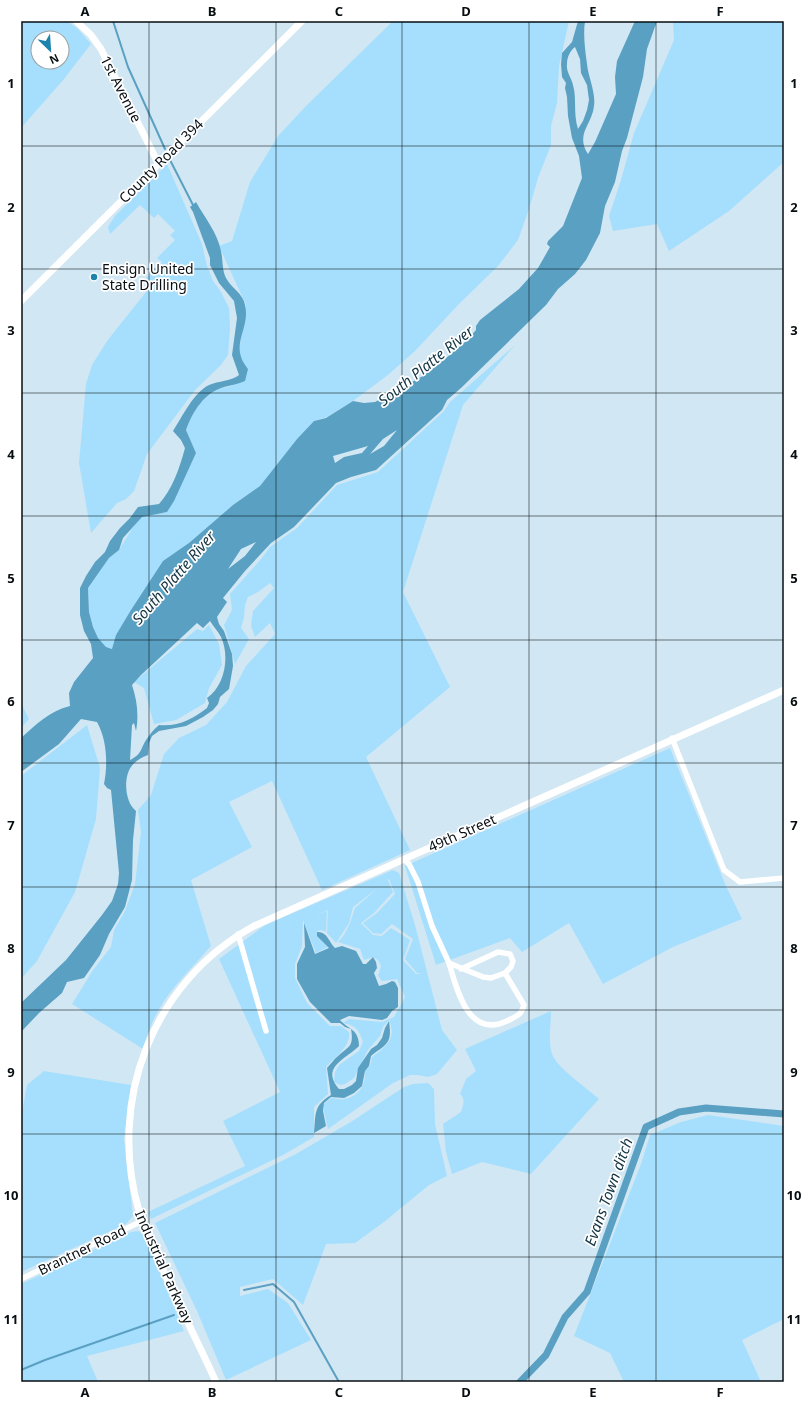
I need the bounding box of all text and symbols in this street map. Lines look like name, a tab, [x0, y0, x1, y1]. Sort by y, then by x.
text: A	[81, 2, 90, 20]
text: B	[208, 2, 216, 20]
text: C	[335, 2, 343, 20]
text: D	[461, 2, 471, 20]
text: E	[589, 2, 597, 20]
text: F	[716, 2, 724, 20]
north arrow	[30, 30, 70, 70]
text: N	[47, 51, 62, 68]
street label: 1st Avenue	[97, 52, 146, 126]
text: 1	[7, 74, 15, 92]
text: 1	[790, 74, 798, 92]
street label: County Road 394	[114, 114, 207, 207]
text: 2	[7, 198, 15, 216]
text: 2	[790, 198, 798, 216]
place label: Ensign United State Drilling	[102, 259, 194, 294]
marker: Ensign United State Drilling	[89, 272, 99, 282]
water label: South Platte River	[373, 320, 478, 410]
text: 3	[7, 321, 15, 339]
text: 3	[790, 321, 798, 339]
text: 4	[7, 445, 15, 463]
text: 4	[790, 445, 798, 463]
water label: South Platte River	[127, 526, 220, 628]
text: 5	[7, 569, 15, 587]
text: 5	[790, 569, 798, 587]
text: 6	[7, 692, 15, 710]
text: 6	[790, 692, 798, 710]
street label: 49th Street	[425, 809, 499, 856]
text: 7	[7, 816, 15, 834]
text: 7	[790, 816, 798, 834]
text: 8	[7, 939, 15, 957]
text: 8	[790, 939, 798, 957]
text: 9	[7, 1063, 15, 1081]
text: 9	[790, 1063, 798, 1081]
water label: Evans Town ditch	[579, 1135, 637, 1248]
text: 10	[4, 1186, 18, 1204]
text: 10	[787, 1186, 801, 1204]
street label: Industrial Parkway	[131, 1207, 198, 1327]
street label: Brantner Road	[35, 1220, 129, 1279]
text: 11	[4, 1310, 18, 1328]
text: 11	[787, 1310, 801, 1328]
text: A	[81, 1383, 90, 1401]
text: B	[208, 1383, 216, 1401]
text: C	[335, 1383, 343, 1401]
text: D	[461, 1383, 471, 1401]
text: E	[589, 1383, 597, 1401]
text: F	[716, 1383, 724, 1401]

